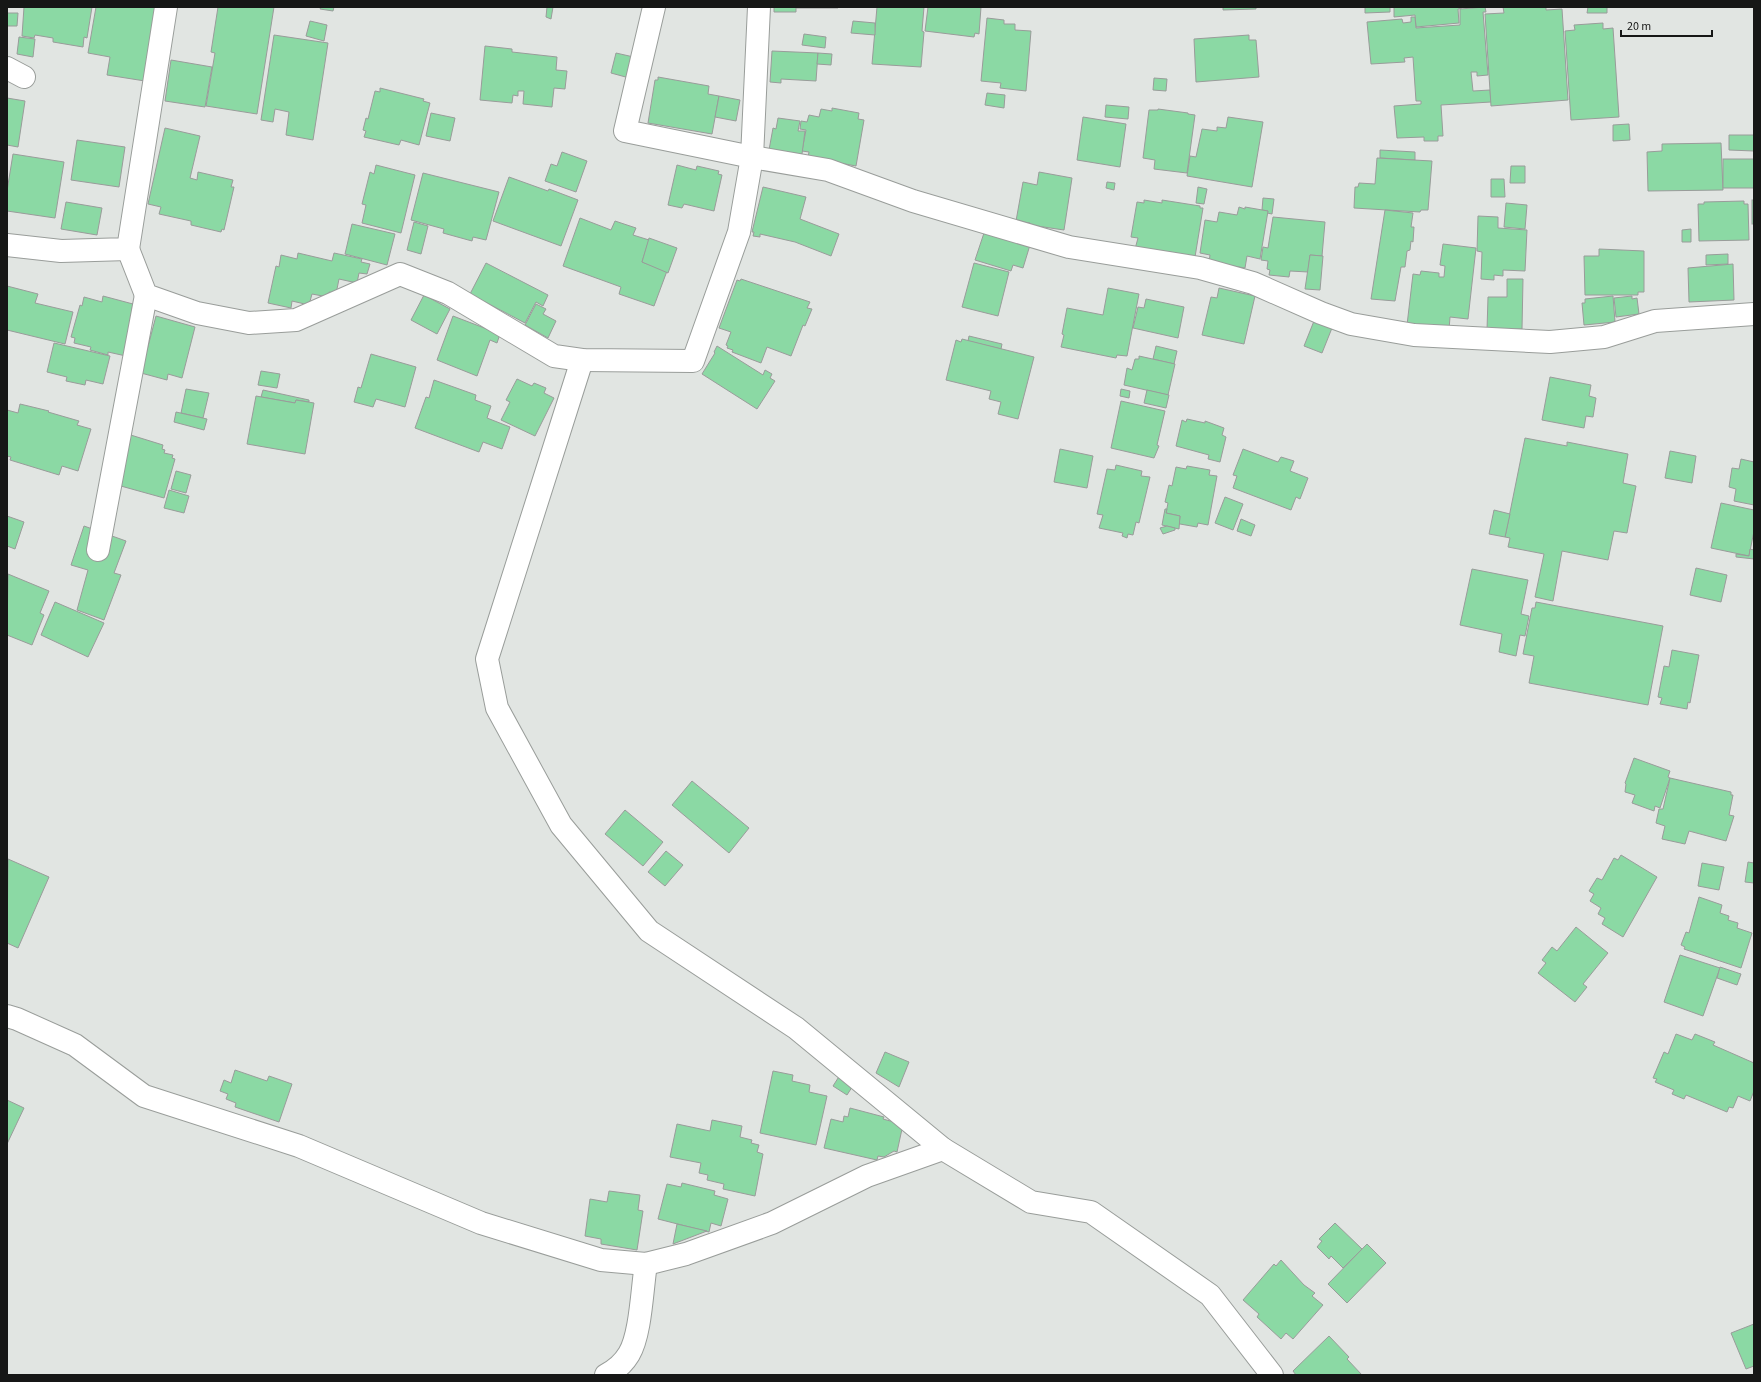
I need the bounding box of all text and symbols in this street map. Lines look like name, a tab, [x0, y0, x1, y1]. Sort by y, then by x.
scale bar	[1621, 12, 1712, 38]
text: 20 m	[1627, 18, 1651, 35]

